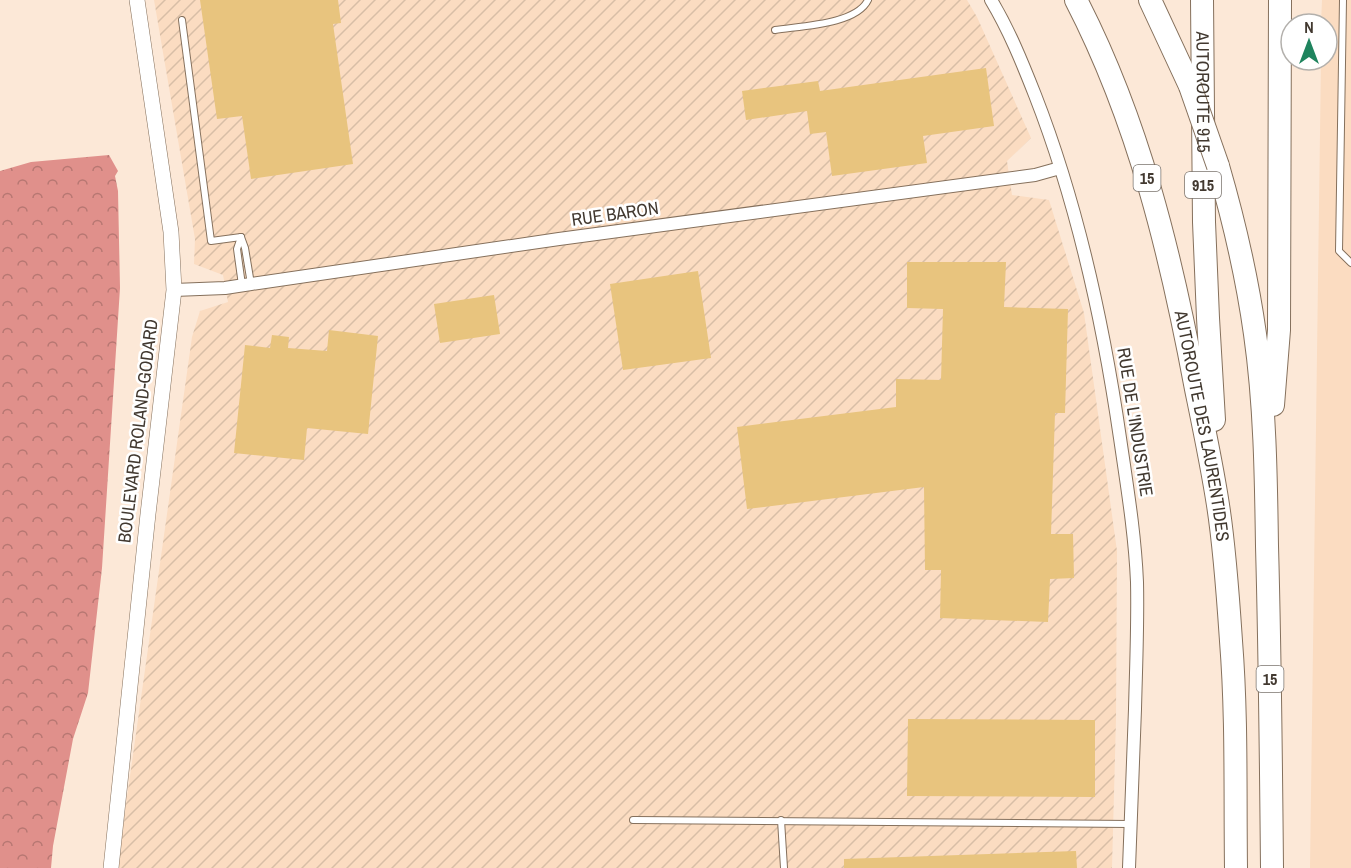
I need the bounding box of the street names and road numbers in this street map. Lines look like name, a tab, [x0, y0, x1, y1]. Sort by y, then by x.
street label: AUTOROUTE 915	[1190, 30, 1216, 153]
road number: 15	[1134, 165, 1160, 191]
road number: 915	[1185, 172, 1221, 198]
street label: RUE BARON	[570, 195, 660, 232]
street label: AUTOROUTE DES LAURENTIDES	[1168, 307, 1236, 543]
street label: BOULEVARD ROLAND-GODARD	[111, 318, 164, 544]
street label: RUE DE L'INDUSTRIE	[1111, 346, 1160, 498]
road number: 15	[1256, 666, 1284, 692]

